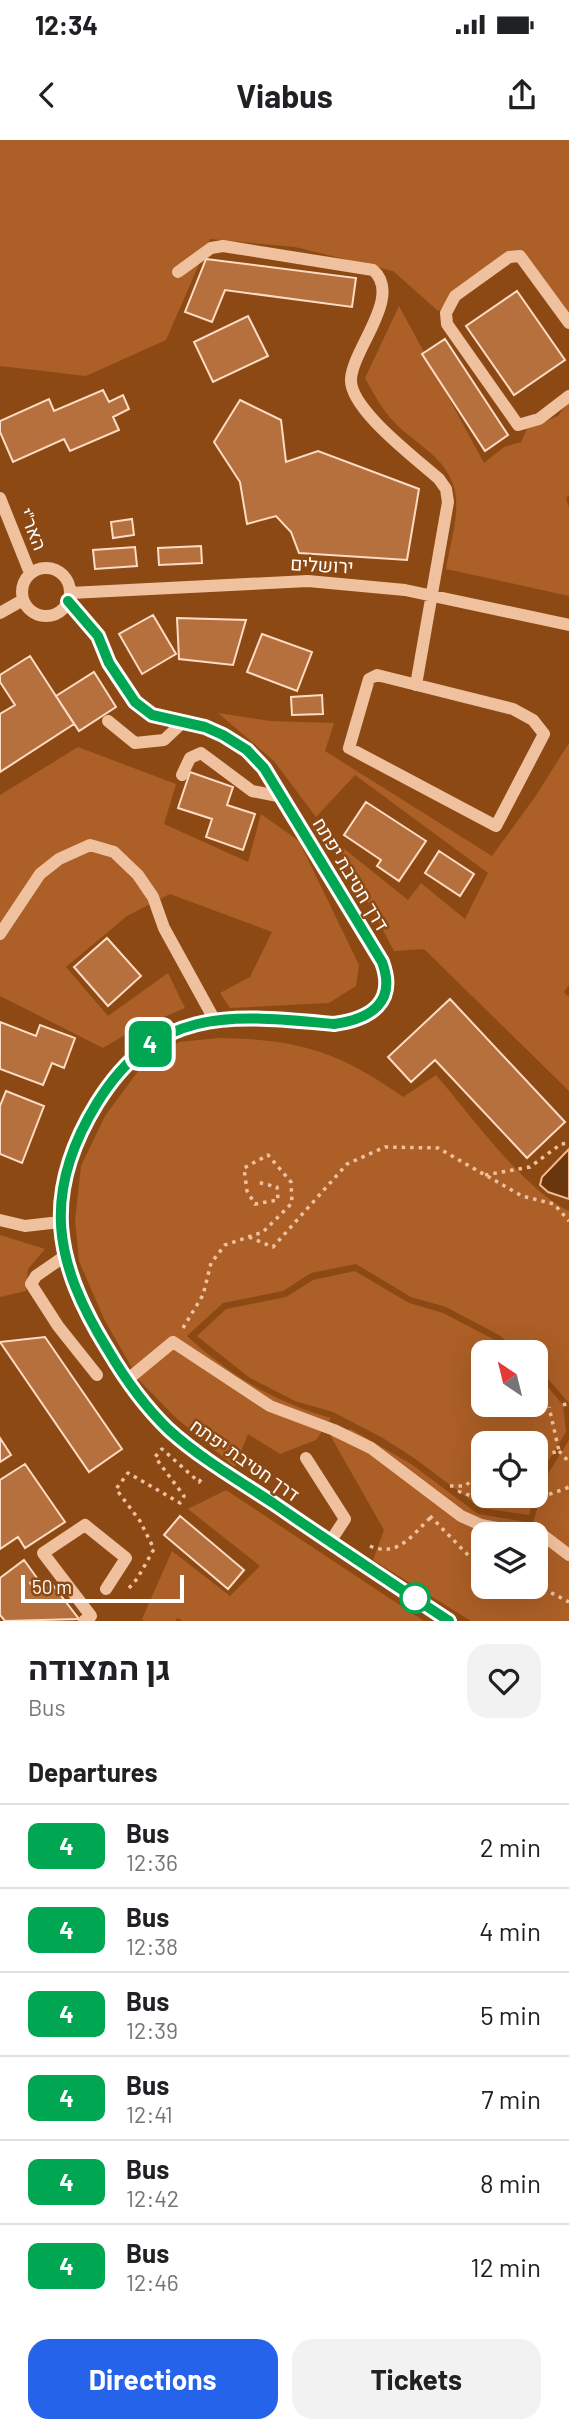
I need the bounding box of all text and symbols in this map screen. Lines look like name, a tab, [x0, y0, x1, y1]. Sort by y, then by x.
text: 12:34	[35, 9, 98, 40]
icon: back	[28, 76, 66, 114]
text: Viabus	[236, 76, 333, 114]
icon: share	[503, 76, 541, 114]
street label: האר"י	[15, 504, 52, 553]
street label: ירושלים	[290, 551, 354, 578]
street label: דרך חטיבת יפתח	[309, 813, 394, 935]
line badge: 4	[127, 1021, 173, 1067]
text: 4	[143, 1029, 157, 1058]
north arrow	[471, 1340, 548, 1418]
map controls	[471, 1340, 548, 1599]
street label: דרך חטיבת יפתח	[186, 1413, 304, 1506]
button: locate	[471, 1431, 548, 1508]
button: layers	[471, 1522, 548, 1599]
scale bar	[21, 1572, 184, 1604]
text: 50 m	[32, 1575, 72, 1598]
unlabelled marker	[400, 1583, 430, 1613]
button: heart	[467, 1644, 541, 1718]
text: גן המצודה	[28, 1647, 171, 1687]
text: Bus	[28, 1693, 66, 1721]
text: Departures	[28, 1756, 158, 1787]
text: Bus	[126, 1817, 169, 1848]
text: 4	[59, 1831, 74, 1860]
text: 2 min	[480, 1831, 541, 1862]
text: 12:36	[126, 1848, 178, 1876]
text: Bus	[126, 1901, 169, 1932]
text: 4	[59, 1915, 74, 1944]
text: 4 min	[479, 1915, 541, 1946]
text: 12:38	[126, 1932, 178, 1960]
text: Bus	[126, 1985, 169, 2016]
text: 4	[59, 1999, 74, 2028]
text: 5 min	[480, 1999, 541, 2030]
text: 12:39	[126, 2016, 178, 2044]
text: Bus	[126, 2069, 169, 2100]
text: 4	[59, 2083, 74, 2112]
text: 7 min	[481, 2083, 541, 2114]
text: 12:41	[126, 2100, 173, 2128]
text: Bus	[126, 2153, 169, 2184]
text: 4	[59, 2167, 74, 2196]
text: 8 min	[480, 2167, 541, 2198]
text: 12:42	[126, 2184, 179, 2212]
text: Bus	[126, 2237, 169, 2268]
text: 4	[59, 2251, 74, 2280]
text: 12 min	[471, 2251, 541, 2282]
text: 12:46	[126, 2268, 179, 2296]
button: Directions	[28, 2339, 278, 2419]
button: Tickets	[292, 2339, 541, 2419]

